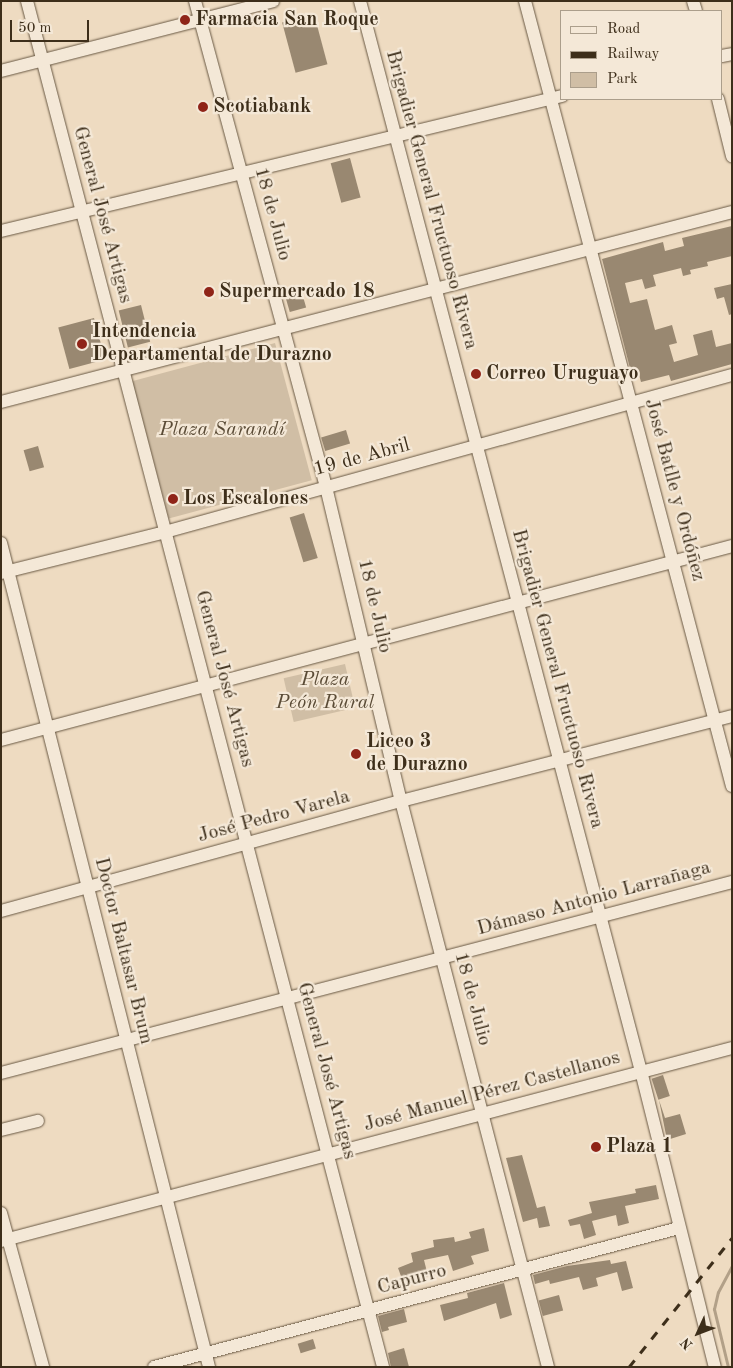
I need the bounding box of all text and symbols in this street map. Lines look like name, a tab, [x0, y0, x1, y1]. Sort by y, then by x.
place label: Farmacia San Roque	[195, 8, 379, 32]
scale bar	[12, 10, 91, 42]
legend	[560, 10, 723, 100]
marker: Farmacia San Roque	[179, 14, 191, 26]
text: 50 m	[18, 21, 52, 36]
text: Road	[607, 22, 640, 37]
text: Railway	[607, 47, 660, 62]
street label: Brigadier General Fructuoso Rivera	[379, 48, 483, 352]
text: Park	[607, 72, 638, 87]
place label: Scotiabank	[213, 95, 311, 119]
marker: Scotiabank	[197, 101, 209, 113]
street label: General José Artigas	[67, 124, 137, 306]
street label: 18 de Julio	[248, 164, 296, 264]
place label: Supermercado 18	[219, 280, 375, 304]
marker: Supermercado 18	[203, 286, 215, 298]
place label: Intendencia Departamental de Durazno	[92, 320, 332, 367]
marker: Intendencia Departamental de Durazno	[76, 338, 88, 350]
place label: Correo Uruguayo	[486, 362, 639, 386]
marker: Correo Uruguayo	[470, 368, 482, 380]
street label: José Batlle y Ordóñez	[638, 396, 710, 584]
park label: Plaza Sarandí	[159, 418, 285, 442]
street label: 19 de Abril	[311, 434, 413, 482]
place label: Los Escalones	[183, 487, 308, 511]
marker: Los Escalones	[167, 493, 179, 505]
street label: Brigadier General Fructuoso Rivera	[505, 527, 609, 831]
street label: 18 de Julio	[351, 556, 397, 656]
street label: General José Artigas	[189, 588, 259, 770]
park label: Plaza Peón Rural	[276, 668, 374, 715]
place label: Liceo 3 de Durazno	[366, 730, 468, 777]
marker: Liceo 3 de Durazno	[350, 748, 362, 760]
street label: José Pedro Varela	[195, 785, 353, 849]
street label: Doctor Baltasar Brum	[88, 855, 158, 1047]
street label: Dámaso Antonio Larrañaga	[474, 856, 714, 942]
street label: 18 de Julio	[448, 949, 496, 1049]
street label: General José Artigas	[291, 980, 361, 1162]
street label: José Manuel Pérez Castellanos	[361, 1046, 623, 1138]
place label: Plaza 1	[606, 1135, 673, 1159]
marker: Plaza 1	[590, 1141, 602, 1153]
street label: Capurro	[375, 1259, 449, 1301]
north arrow	[673, 1308, 723, 1358]
text: N	[678, 1335, 696, 1352]

